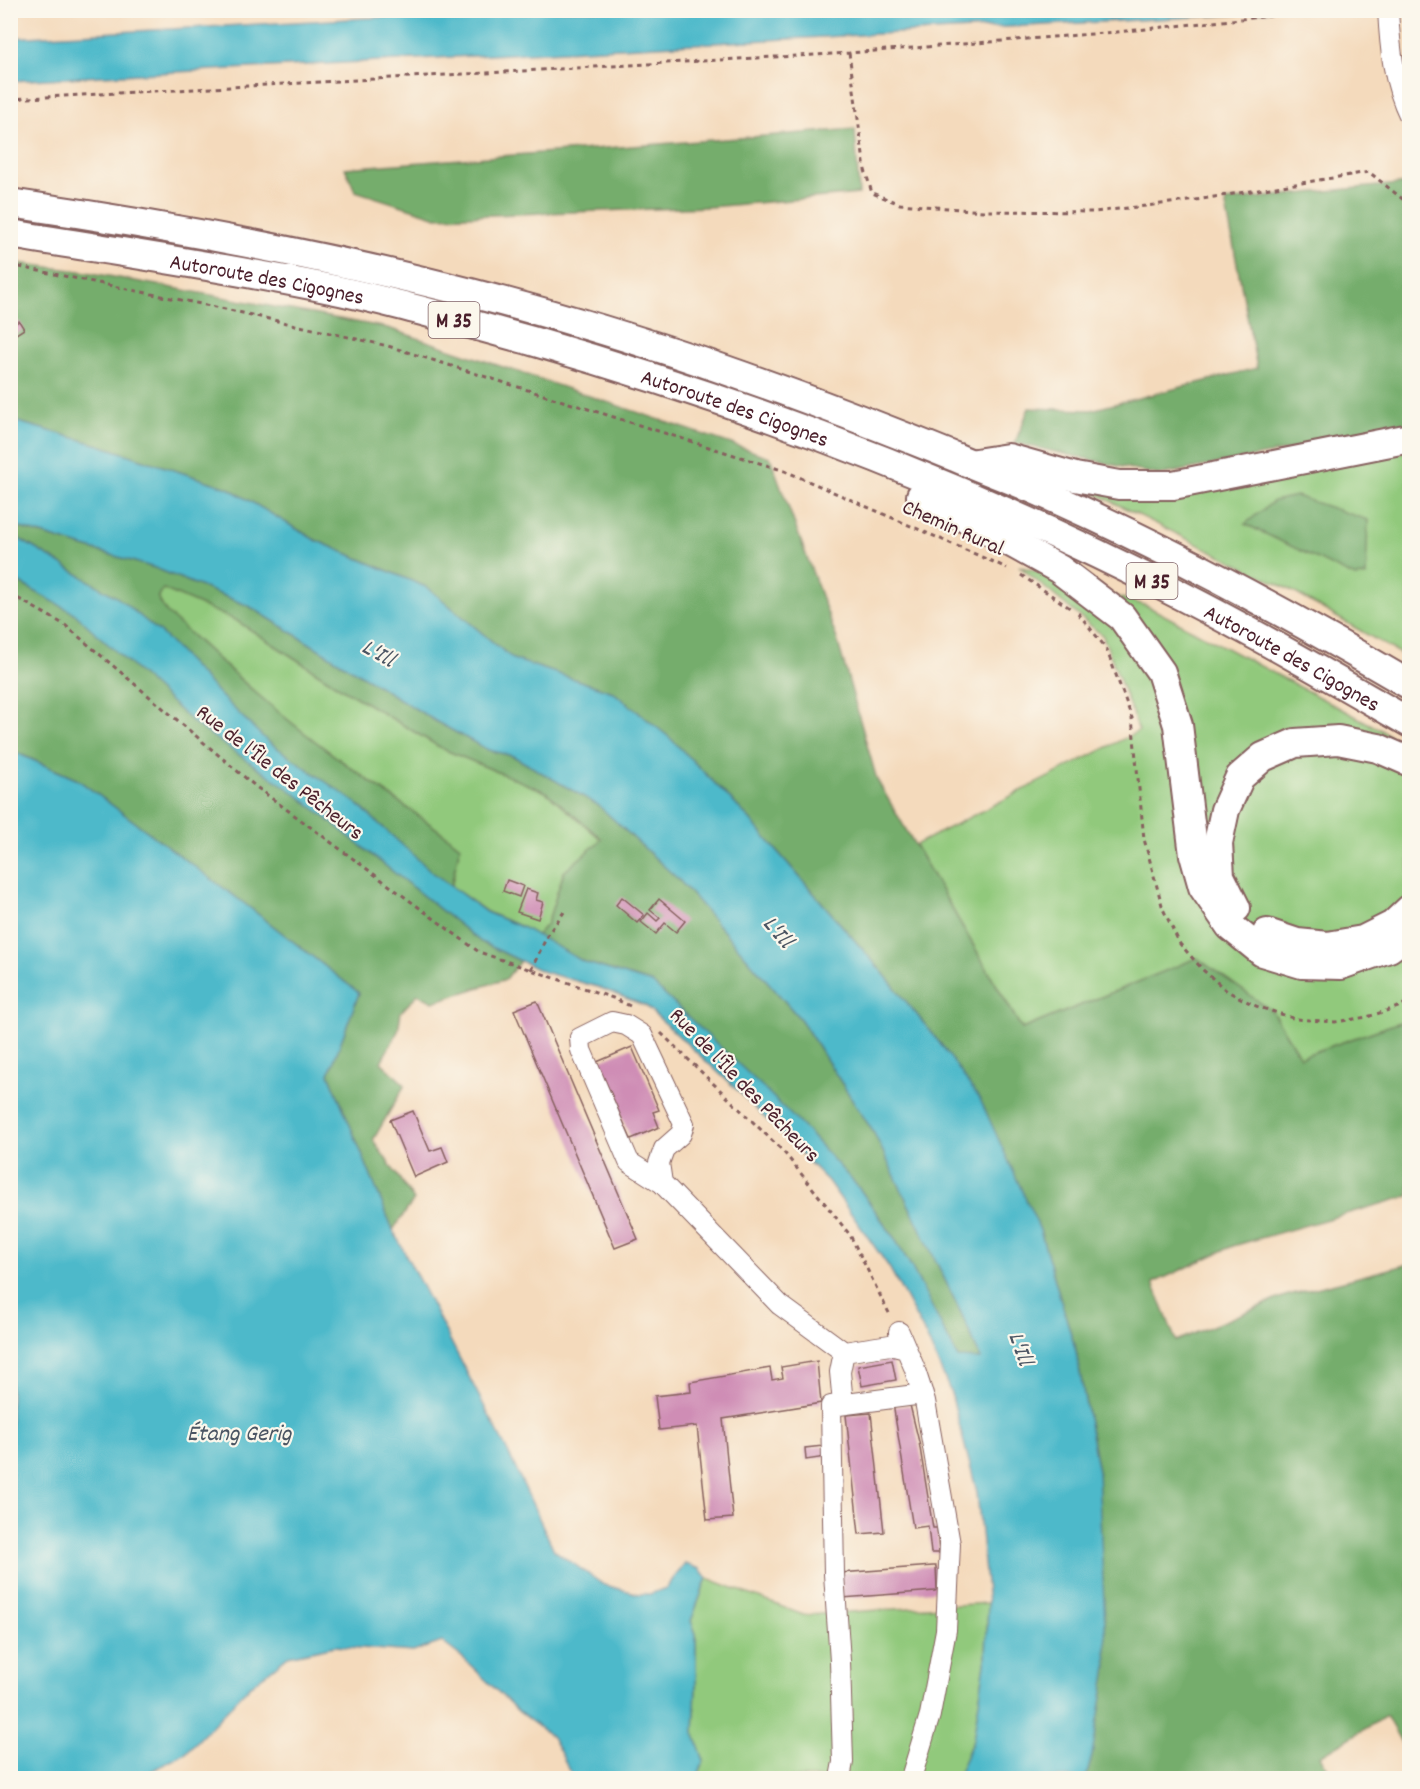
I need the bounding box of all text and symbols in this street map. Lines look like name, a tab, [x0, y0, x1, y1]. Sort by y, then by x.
street label: Autoroute des Cigognes	[167, 248, 367, 315]
road number: M 35	[428, 302, 480, 338]
street label: Autoroute des Cigognes	[636, 363, 833, 457]
street label: Chemin Rural	[897, 493, 1009, 566]
road number: M 35	[1126, 563, 1178, 599]
street label: Autoroute des Cigognes	[1198, 598, 1385, 721]
water label: L'Ill	[355, 632, 402, 679]
street label: Rue de l'Île des Pêcheurs	[189, 698, 369, 849]
water label: L'Ill	[753, 909, 802, 958]
street label: Rue de l'Île des Pêcheurs	[661, 1002, 826, 1171]
water label: L'Ill	[998, 1328, 1041, 1372]
water label: Étang Gerig	[187, 1418, 293, 1452]

